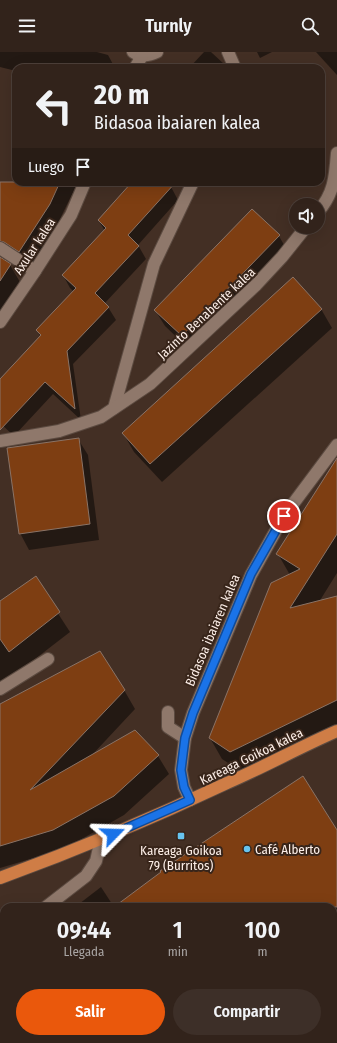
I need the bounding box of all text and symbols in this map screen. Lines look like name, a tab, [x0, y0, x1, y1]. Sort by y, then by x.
icon: menu	[16, 15, 38, 37]
text: Turnly	[145, 15, 192, 37]
icon: search	[299, 15, 321, 37]
text: 20 m	[94, 78, 149, 111]
icon: left	[28, 80, 80, 132]
text: Bidasoa ibaiaren kalea	[94, 112, 260, 134]
icon: arrive	[72, 156, 94, 178]
text: Luego	[28, 158, 64, 176]
map controls	[289, 198, 325, 234]
button: sound	[289, 198, 325, 234]
street label: Axular kalea	[11, 215, 58, 277]
street label: Jazinto Benabente kalea	[155, 264, 258, 362]
pin	[267, 499, 301, 533]
icon: arrive	[273, 505, 295, 527]
street label: Bidasoa ibaiaren kalea	[182, 572, 243, 688]
street label: Kareaga Goikoa kalea	[197, 725, 305, 788]
position arrow	[92, 813, 134, 855]
marker: Kareaga Goikoa 79 (Burritos)	[176, 831, 186, 841]
place label: Café Alberto	[255, 842, 320, 857]
place label: Kareaga Goikoa 79 (Burritos)	[140, 843, 222, 873]
marker: Café Alberto	[242, 844, 252, 854]
text: 09:44	[57, 916, 111, 944]
text: 1	[173, 916, 183, 944]
text: 100	[245, 916, 280, 944]
text: Llegada	[63, 944, 104, 959]
text: min	[168, 944, 188, 959]
text: m	[257, 944, 267, 959]
button: Salir	[16, 989, 165, 1035]
button: Compartir	[173, 989, 321, 1035]

